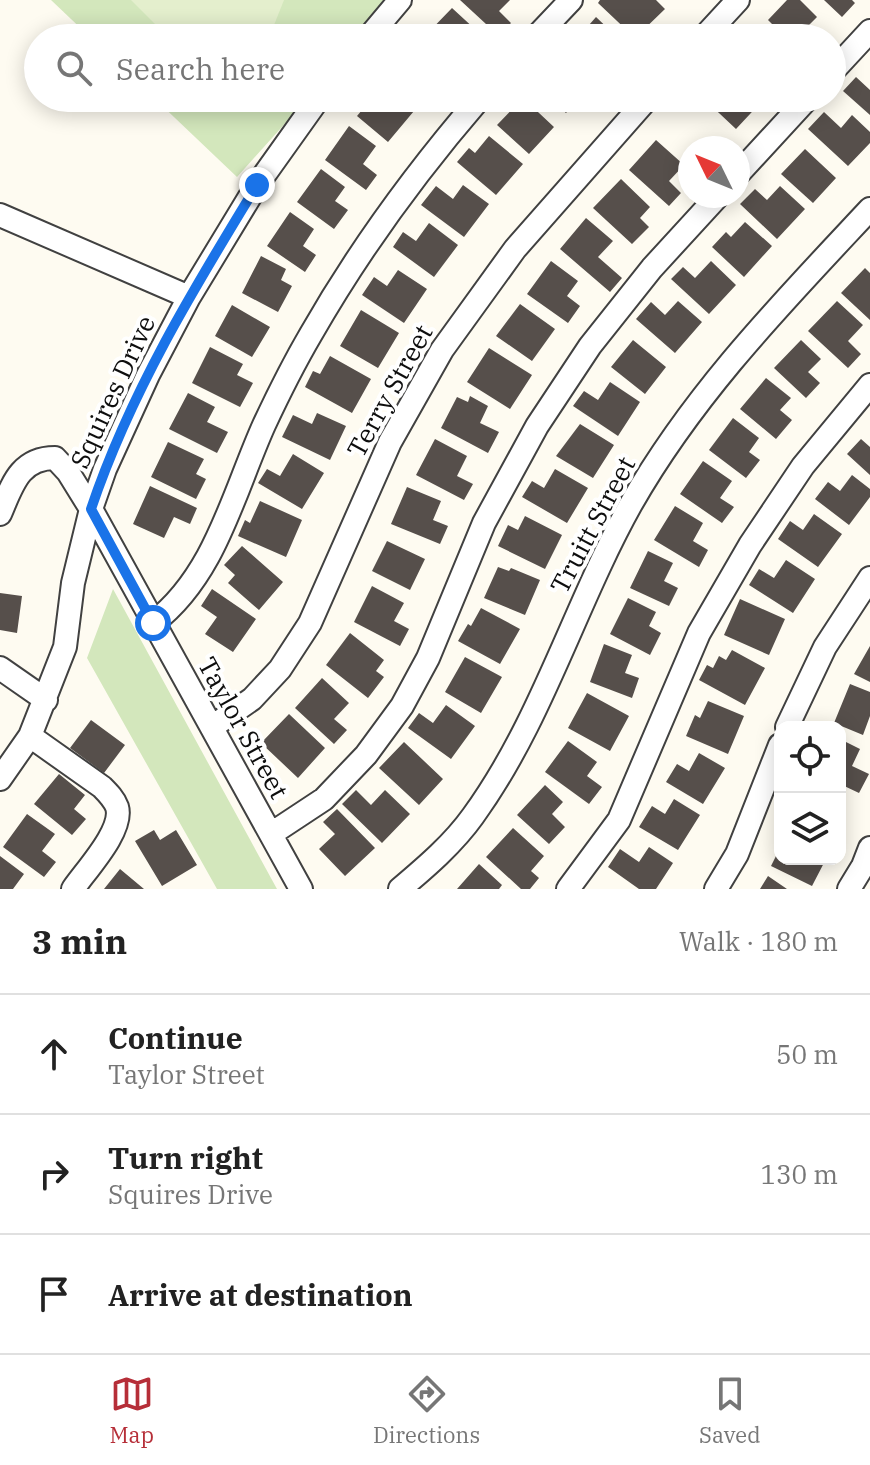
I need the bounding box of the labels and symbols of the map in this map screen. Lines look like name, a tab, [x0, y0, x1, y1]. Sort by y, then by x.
north arrow	[678, 136, 750, 208]
route end	[239, 167, 275, 203]
street label: Squires Drive	[62, 310, 162, 473]
street label: Terry Street	[339, 318, 440, 463]
street label: Truitt Street	[542, 450, 642, 599]
route start	[135, 605, 171, 641]
street label: Taylor Street	[191, 651, 297, 804]

